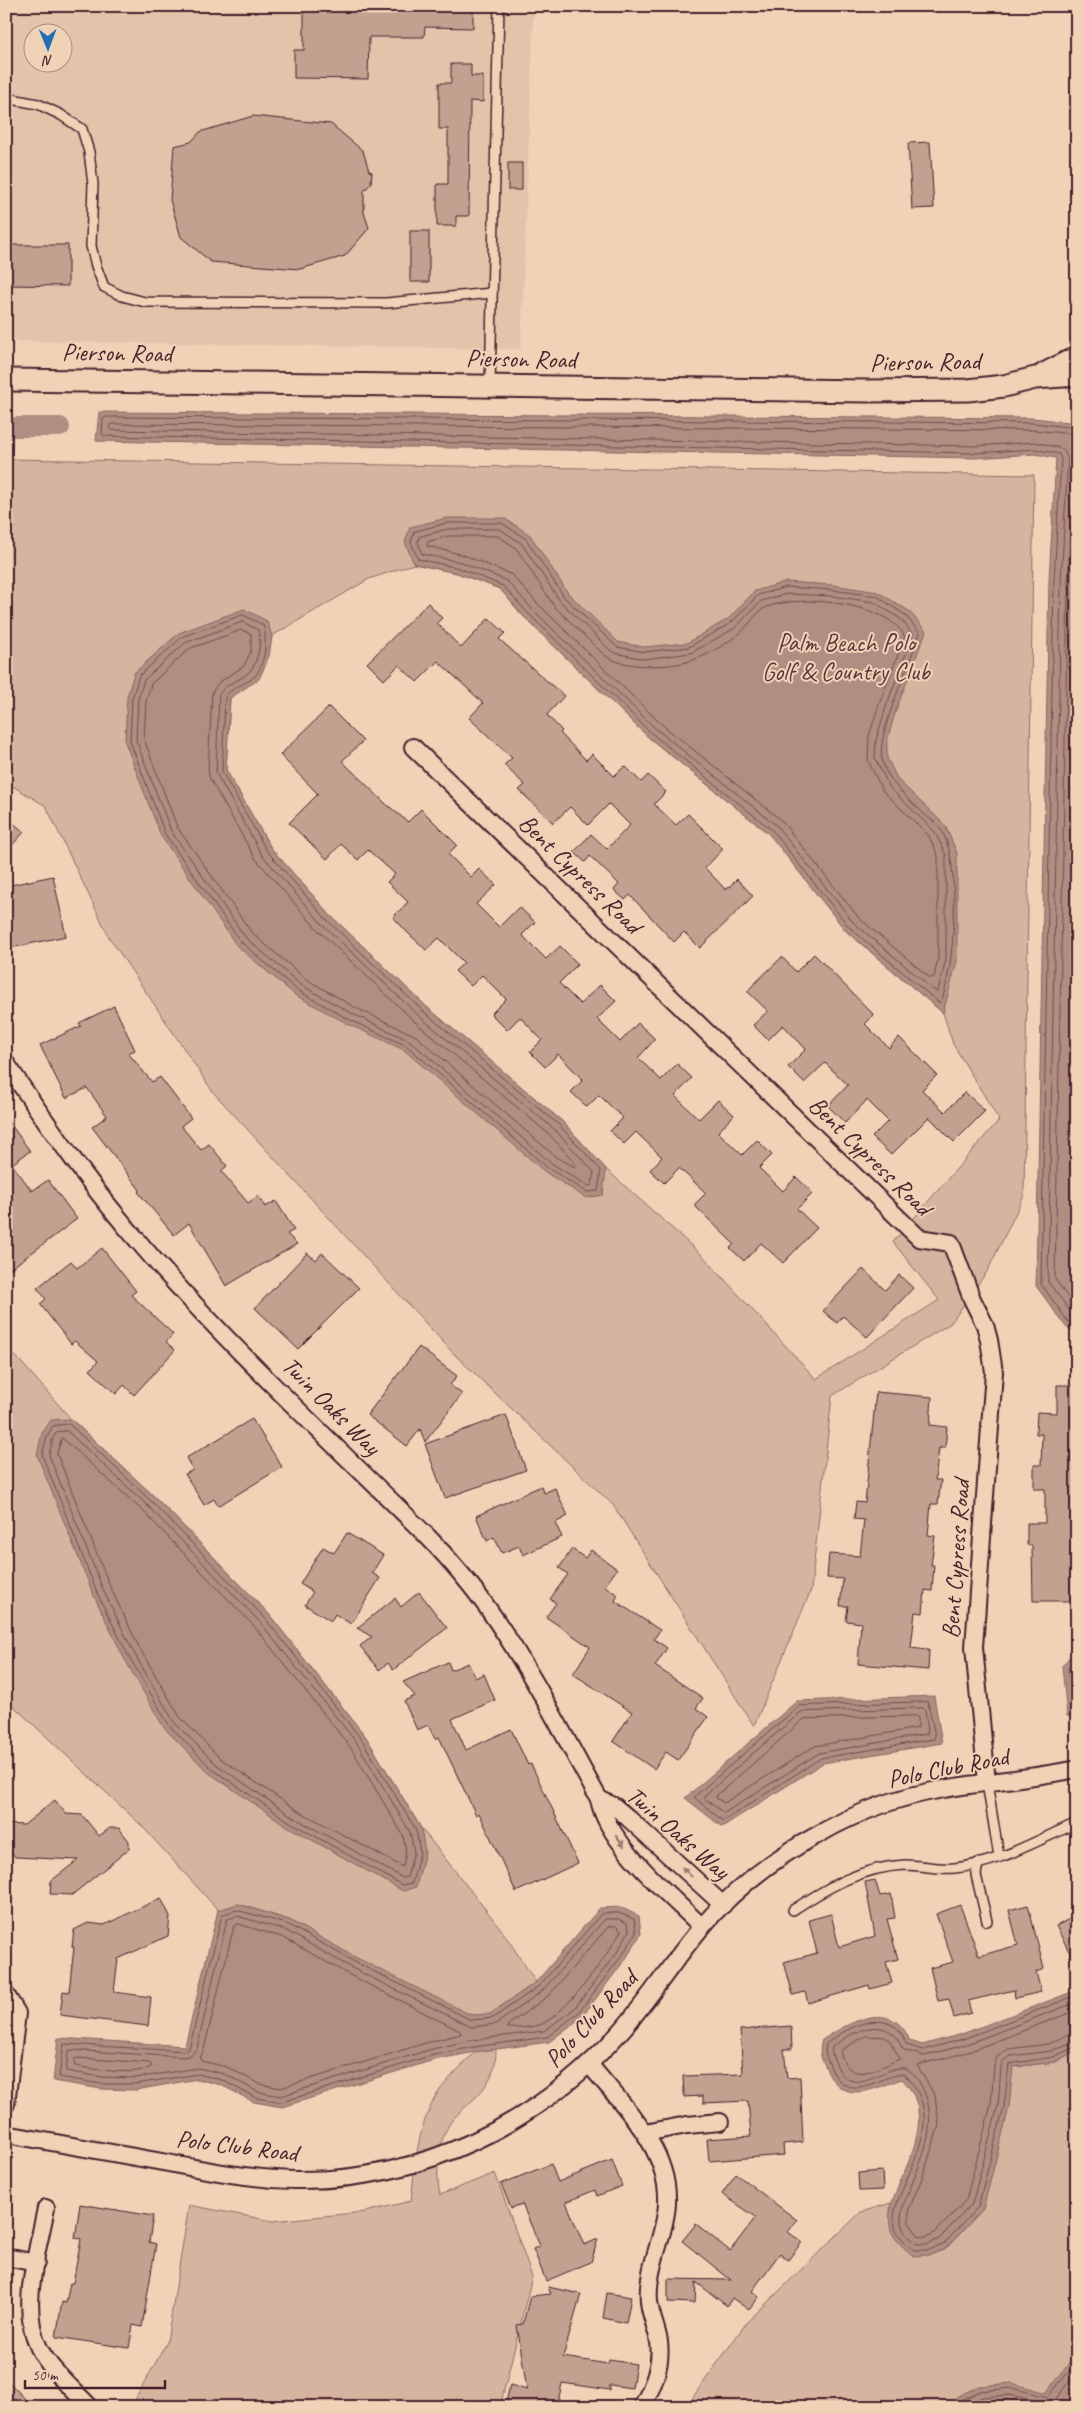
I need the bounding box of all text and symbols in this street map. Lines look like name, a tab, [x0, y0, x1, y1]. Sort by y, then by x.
north arrow	[22, 22, 72, 72]
text: N	[41, 52, 53, 69]
street label: Pierson Road	[62, 336, 177, 370]
street label: Pierson Road	[466, 342, 581, 376]
street label: Pierson Road	[870, 345, 985, 379]
park label: Palm Beach Polo Golf & Country Club	[762, 627, 931, 688]
street label: Bent Cypress Road	[512, 807, 651, 944]
street label: Bent Cypress Road	[802, 1089, 941, 1226]
street label: Twin Oaks Way	[275, 1350, 388, 1463]
street label: Bent Cypress Road	[934, 1474, 978, 1639]
street label: Polo Club Road	[885, 1740, 1015, 1795]
street label: Twin Oaks Way	[620, 1779, 738, 1888]
one-way arrow	[615, 1834, 625, 1848]
one-way arrow	[681, 1866, 693, 1878]
street label: Polo Club Road	[538, 1960, 647, 2075]
street label: Polo Club Road	[174, 2123, 304, 2170]
scale bar	[25, 2358, 165, 2390]
text: 50 m	[32, 2366, 59, 2385]

